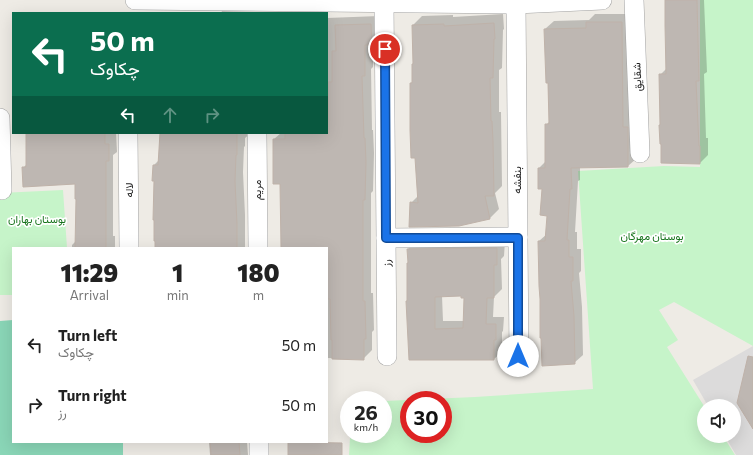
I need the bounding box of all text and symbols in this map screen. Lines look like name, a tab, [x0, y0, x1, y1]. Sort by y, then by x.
text: 50 m	[90, 23, 155, 57]
icon: left	[24, 28, 76, 80]
pin	[368, 32, 402, 66]
icon: arrive	[374, 38, 396, 60]
text: چکاوک	[90, 57, 140, 79]
street label: شقایق	[629, 62, 645, 92]
icon: left	[117, 104, 139, 126]
icon: ahead	[159, 104, 181, 126]
icon: right	[201, 104, 223, 126]
street label: بنفشه	[510, 166, 524, 194]
street label: مریم	[250, 180, 265, 200]
street label: لاله	[122, 182, 135, 198]
park label: بوستان بهاران	[8, 212, 66, 226]
park label: بوستان مهرگان	[620, 229, 684, 243]
text: 11:29	[60, 258, 118, 287]
text: 1	[172, 258, 183, 287]
text: 180	[237, 258, 280, 287]
street label: رز	[379, 259, 393, 268]
text: Arrival	[70, 287, 109, 303]
text: min	[167, 287, 189, 303]
text: m	[253, 287, 264, 303]
text: Turn left	[58, 326, 117, 344]
icon: left	[24, 334, 46, 356]
position arrow	[497, 335, 539, 377]
text: 50 m	[282, 336, 316, 354]
text: چکاوک	[58, 344, 94, 360]
text: Turn right	[58, 386, 127, 404]
speed limit sign: 30	[400, 391, 452, 443]
icon: right	[24, 394, 46, 416]
text: 50 m	[282, 396, 316, 414]
map controls	[697, 399, 741, 443]
button: sound	[697, 399, 741, 443]
text: 26	[354, 400, 378, 424]
text: رز	[58, 404, 67, 420]
text: km/h	[354, 421, 378, 433]

